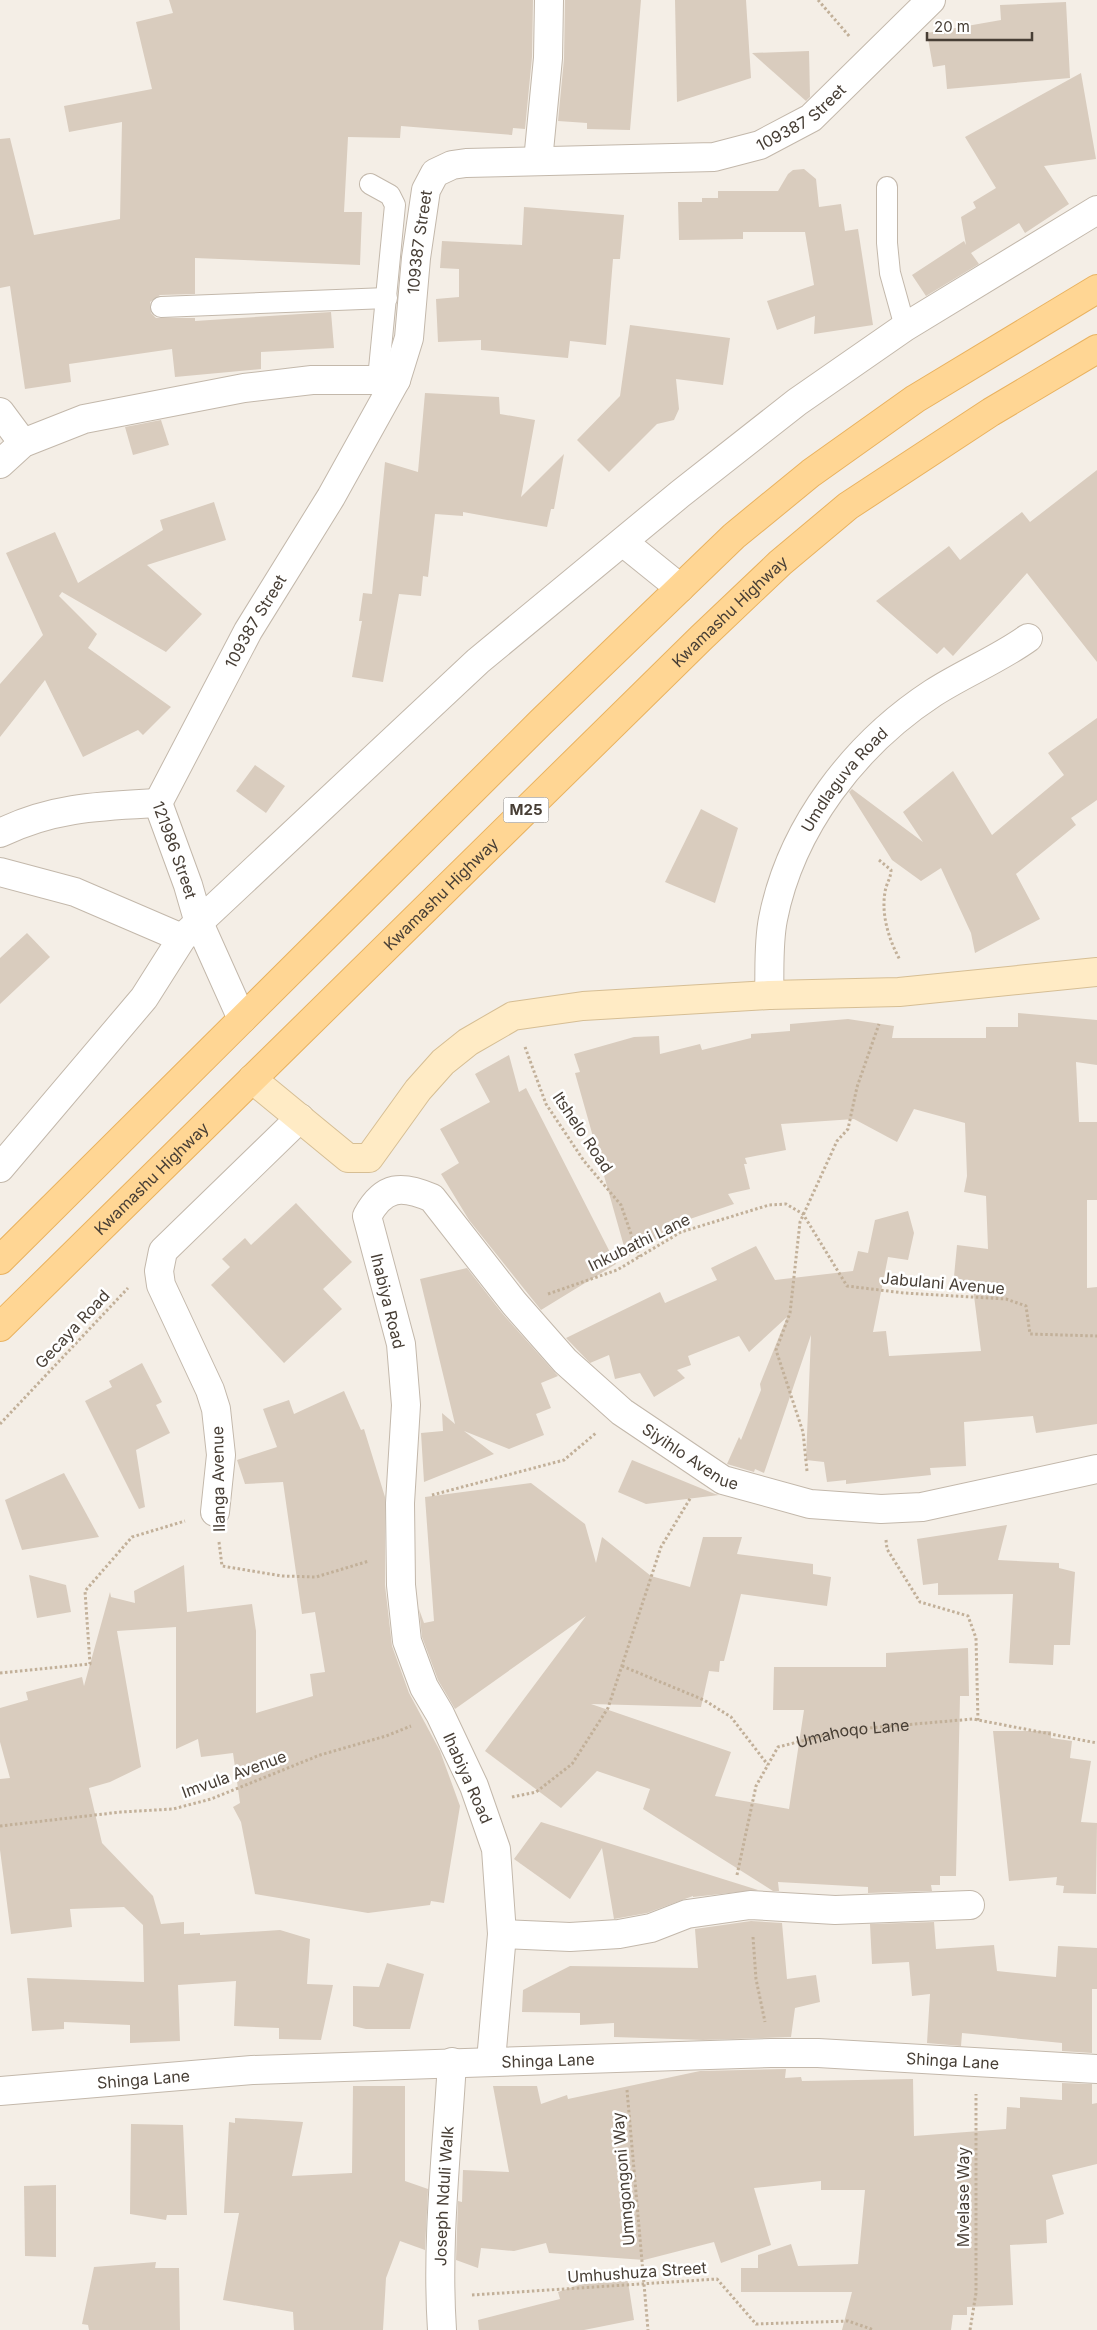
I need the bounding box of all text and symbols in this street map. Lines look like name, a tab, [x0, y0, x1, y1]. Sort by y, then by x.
scale bar	[927, 10, 1032, 42]
text: 20 m	[934, 17, 970, 36]
street label: 109387 Street	[753, 80, 850, 155]
street label: 109387 Street	[403, 189, 436, 295]
street label: Kwamashu Highway	[667, 551, 791, 671]
street label: 109387 Street	[220, 571, 290, 672]
street label: Umdlaguva Road	[796, 723, 892, 836]
road number: M25	[504, 798, 548, 822]
street label: 121986 Street	[148, 799, 201, 901]
street label: Kwamashu Highway	[379, 833, 502, 954]
street label: Itshelo Road	[549, 1088, 617, 1176]
street label: Kwamashu Highway	[90, 1118, 213, 1239]
street label: Inkubathi Lane	[585, 1209, 693, 1275]
street label: Ihabiya Road	[367, 1251, 409, 1351]
street label: Jabulani Avenue	[880, 1268, 1006, 1298]
street label: Gecaya Road	[30, 1285, 114, 1373]
street label: Siyihlo Avenue	[639, 1419, 741, 1494]
street label: Ilanga Avenue	[207, 1426, 229, 1532]
street label: Umahoqo Lane	[794, 1715, 910, 1752]
street label: Ihabiya Road	[439, 1729, 497, 1827]
street label: Imvula Avenue	[179, 1746, 289, 1802]
street label: Shinga Lane	[906, 2048, 1000, 2073]
street label: Shinga Lane	[501, 2049, 595, 2072]
street label: Shinga Lane	[96, 2065, 191, 2093]
street label: Umngongoni Way	[607, 2111, 639, 2247]
street label: Joseph Nduli Walk	[430, 2125, 458, 2266]
street label: Mvelase Way	[953, 2147, 973, 2247]
street label: Umhushuza Street	[567, 2257, 707, 2287]

